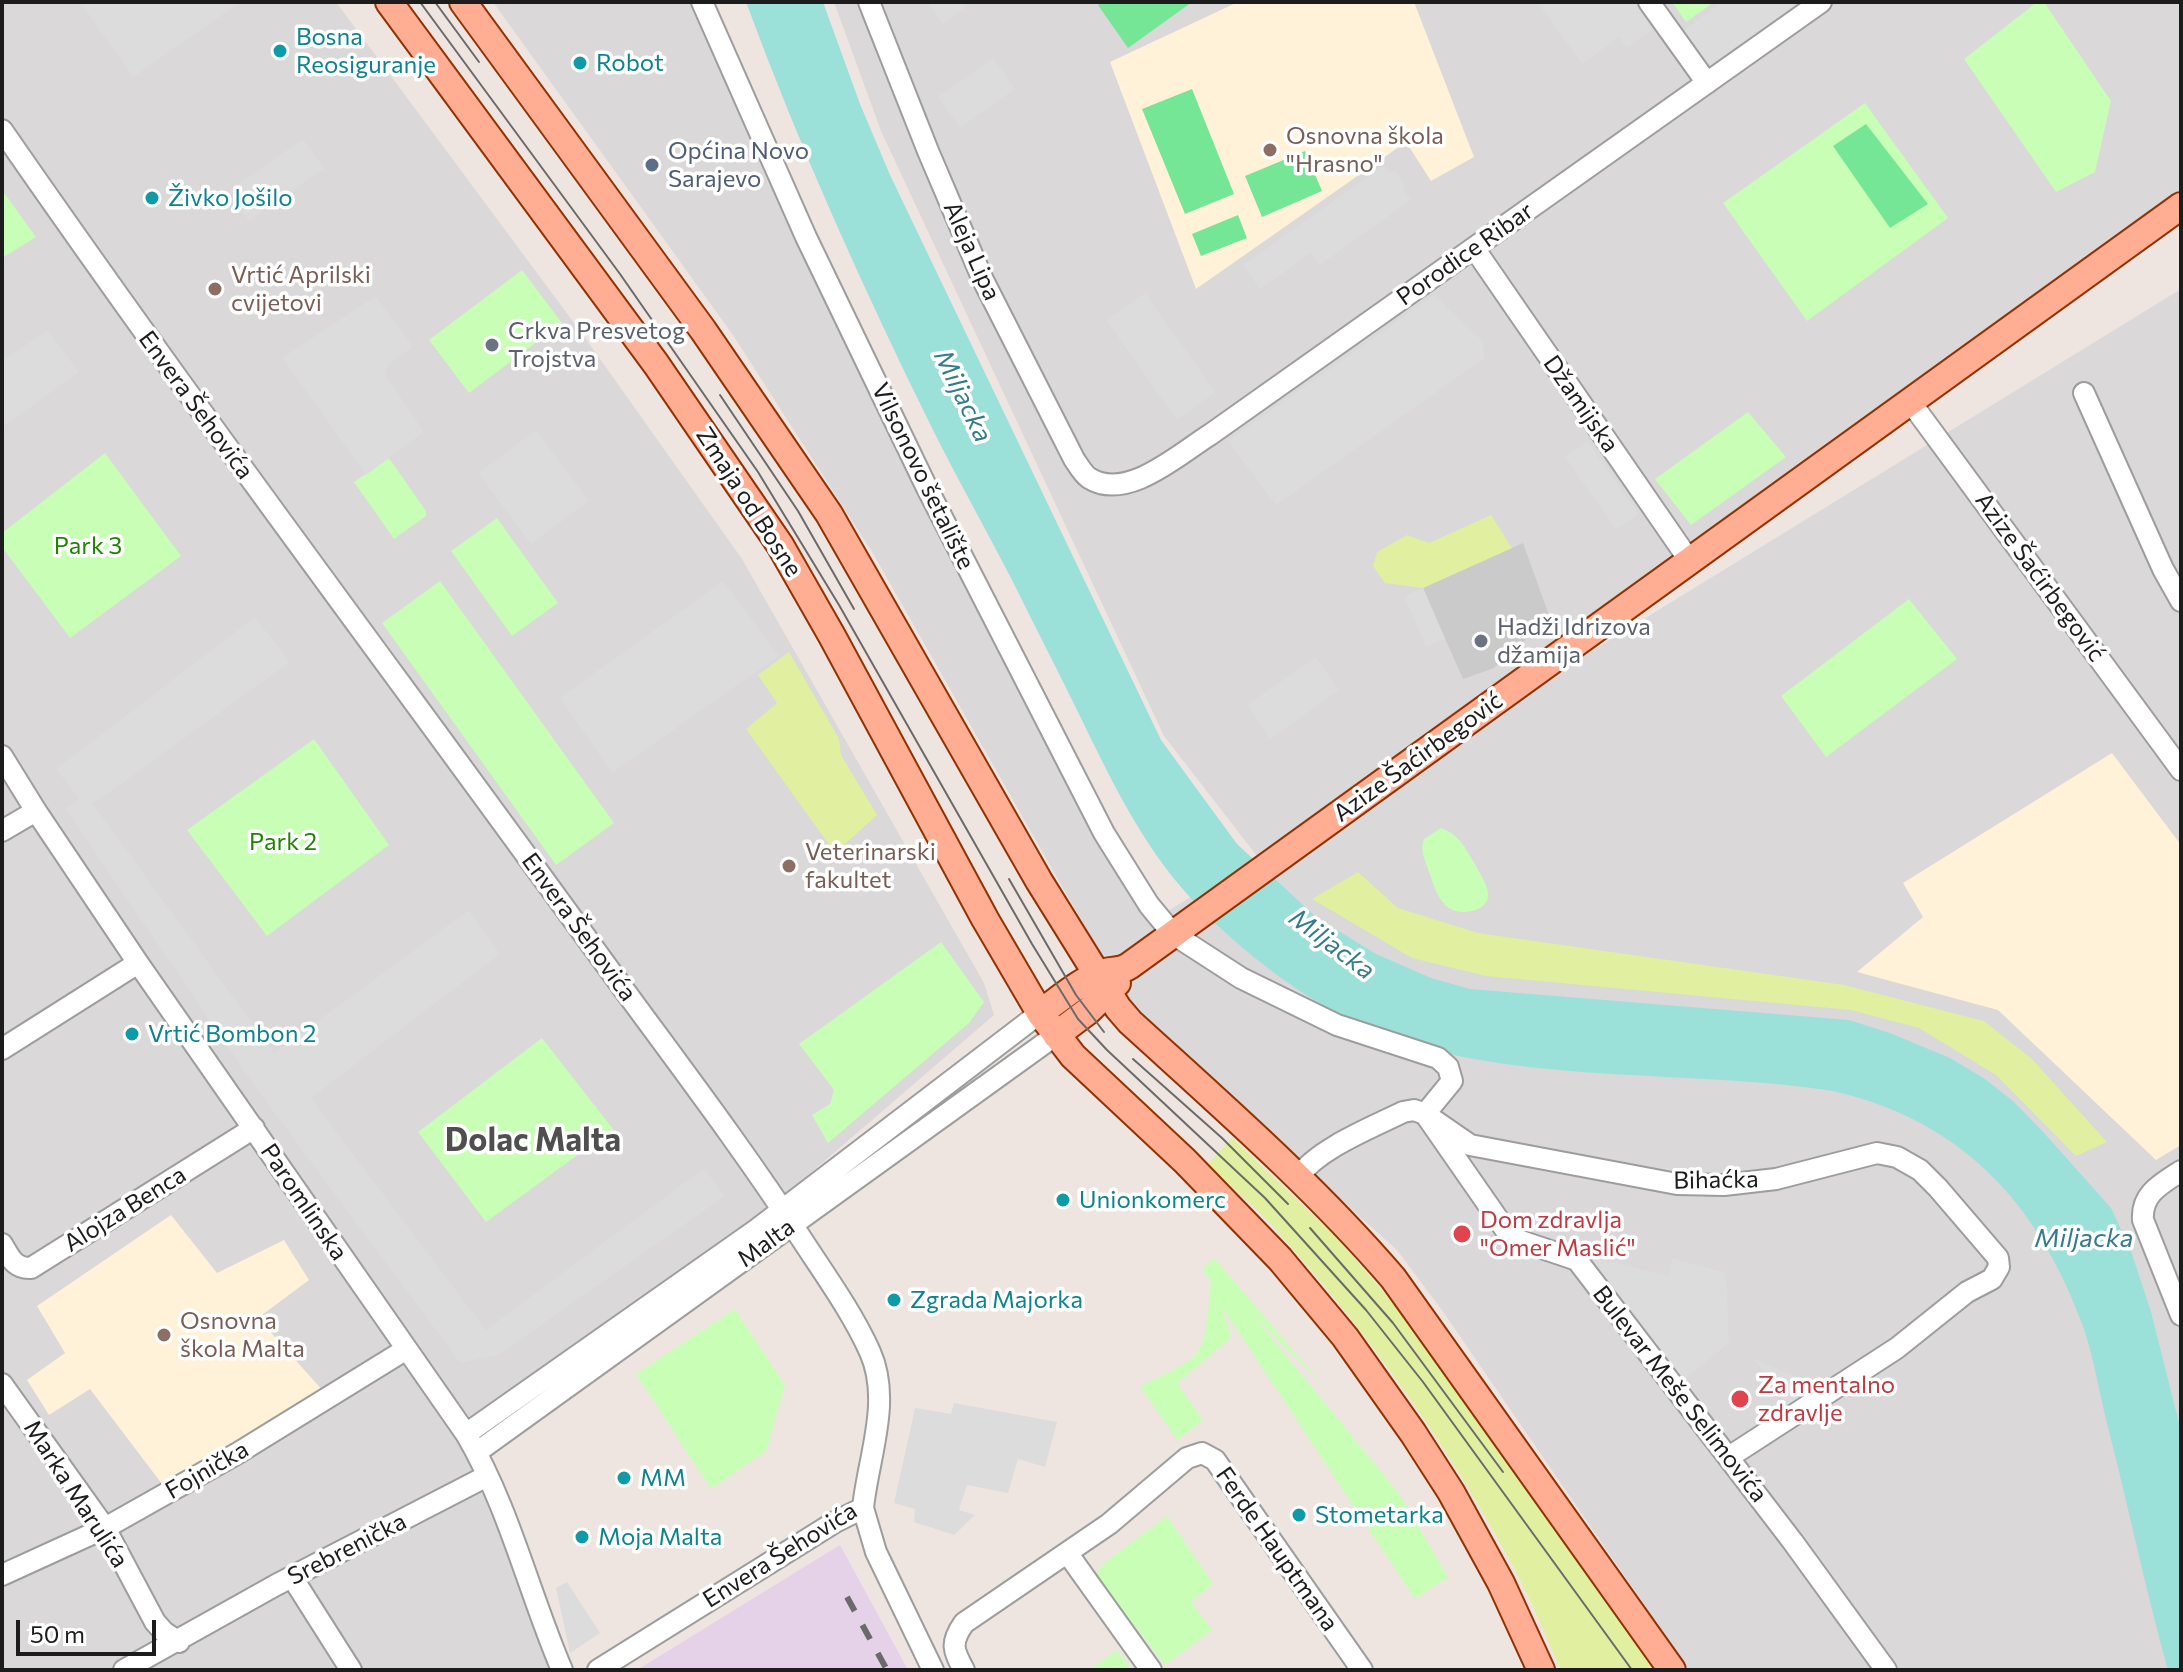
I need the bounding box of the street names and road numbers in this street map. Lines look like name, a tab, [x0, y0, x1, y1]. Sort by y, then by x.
street label: Porodice Ribar	[1391, 196, 1539, 312]
street label: Aleja Lipa	[937, 197, 1007, 305]
street label: Envera Šehovića	[133, 325, 259, 485]
street label: Džamijska	[1537, 350, 1625, 458]
street label: Vilsonovo šetalište	[865, 378, 981, 574]
street label: Zmaja od Bosne	[690, 422, 808, 582]
street label: Azize Šaćirbegović	[1969, 487, 2111, 667]
street label: Azize Šaćirbegović	[1328, 686, 1508, 828]
street label: Envera Šehovića	[516, 847, 642, 1007]
street label: Paromlinska	[254, 1138, 354, 1266]
street label: Alojza Benca	[59, 1160, 191, 1258]
street label: Bihaćka	[1673, 1165, 1759, 1195]
street label: Malta	[732, 1213, 800, 1273]
street label: Bulevar Meše Selimovića	[1587, 1280, 1773, 1508]
street label: Marka Marulića	[18, 1415, 134, 1573]
street label: Fojnička	[160, 1435, 254, 1505]
street label: Ferde Hauptmana	[1210, 1461, 1344, 1637]
street label: Envera Šehovića	[698, 1496, 862, 1614]
street label: Srebrenička	[283, 1507, 411, 1591]

